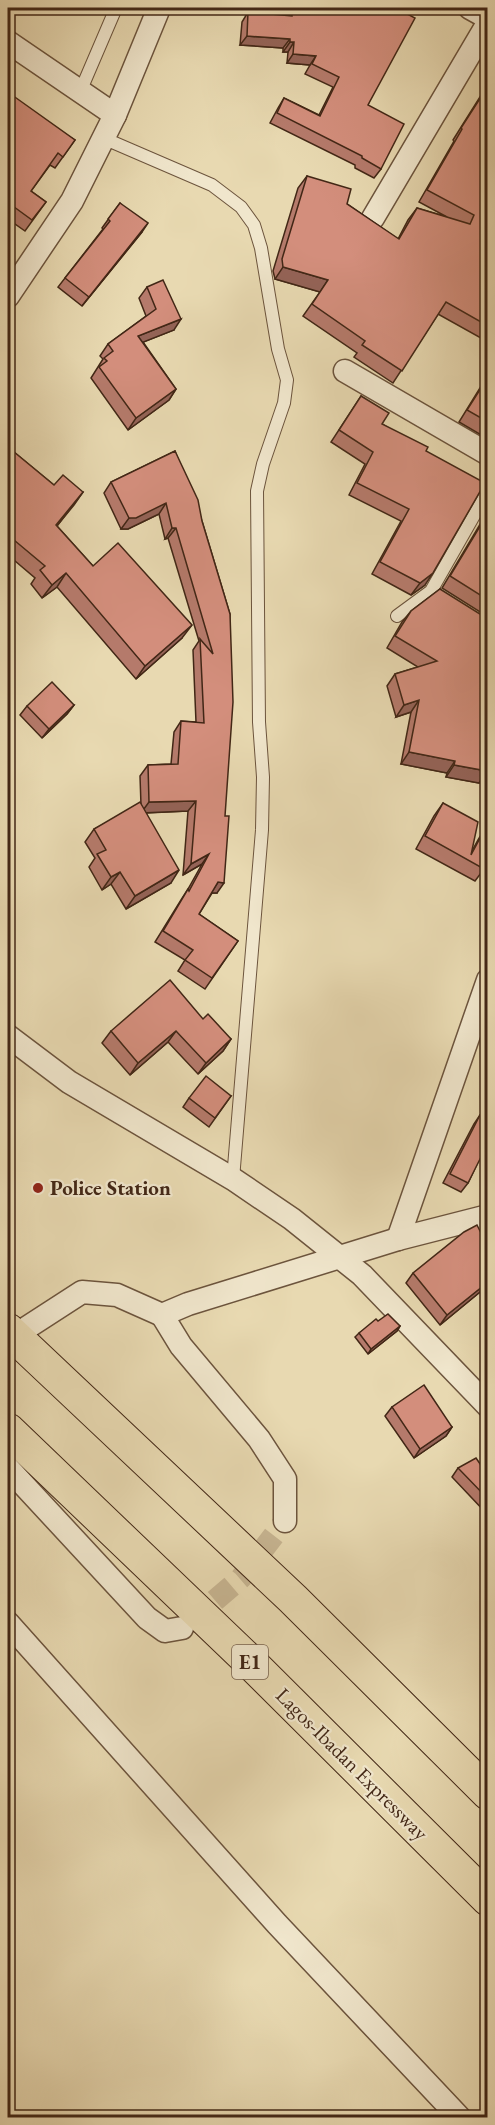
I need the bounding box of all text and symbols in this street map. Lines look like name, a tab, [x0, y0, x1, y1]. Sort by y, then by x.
place label: Police Station	[50, 1174, 171, 1201]
marker: Police Station	[31, 1181, 45, 1195]
road number: E1	[232, 1645, 268, 1679]
street label: Lagos-Ibadan Expressway	[270, 1682, 435, 1846]

